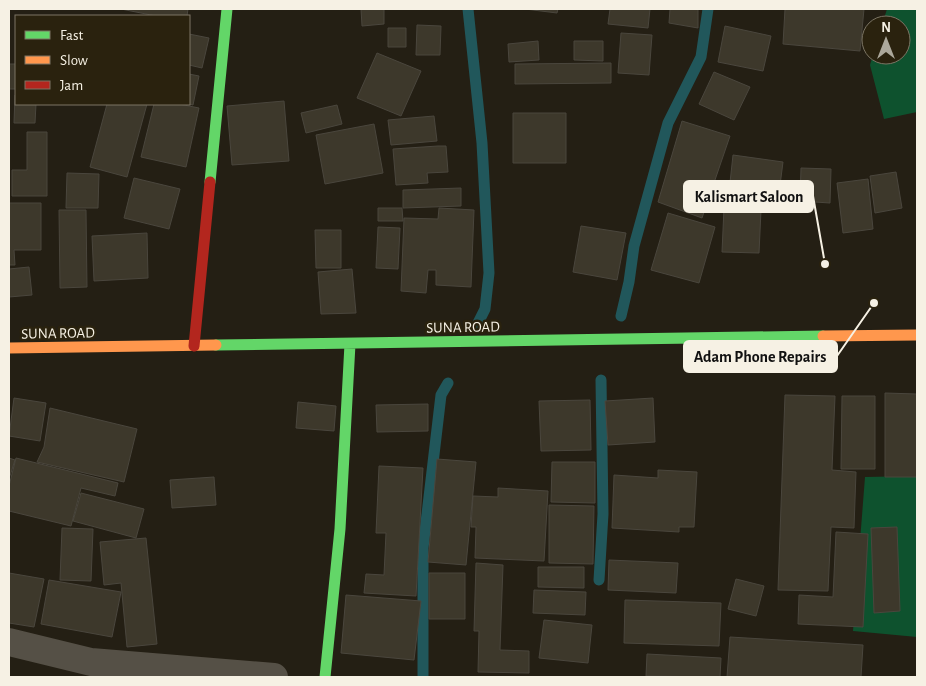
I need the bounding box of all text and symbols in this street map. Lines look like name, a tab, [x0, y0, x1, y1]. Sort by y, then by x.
legend	[15, 15, 190, 105]
north arrow	[861, 15, 911, 65]
text: N	[881, 21, 891, 35]
text: Fast	[60, 28, 84, 43]
text: Slow	[60, 53, 88, 68]
text: Jam	[60, 78, 83, 93]
callout: Kalismart Saloon	[684, 181, 813, 212]
text: Kalismart Saloon	[694, 189, 804, 205]
street label: SUNA ROAD	[426, 319, 500, 336]
street label: SUNA ROAD	[21, 325, 95, 342]
callout: Adam Phone Repairs	[684, 341, 837, 372]
text: Adam Phone Repairs	[694, 349, 826, 365]

